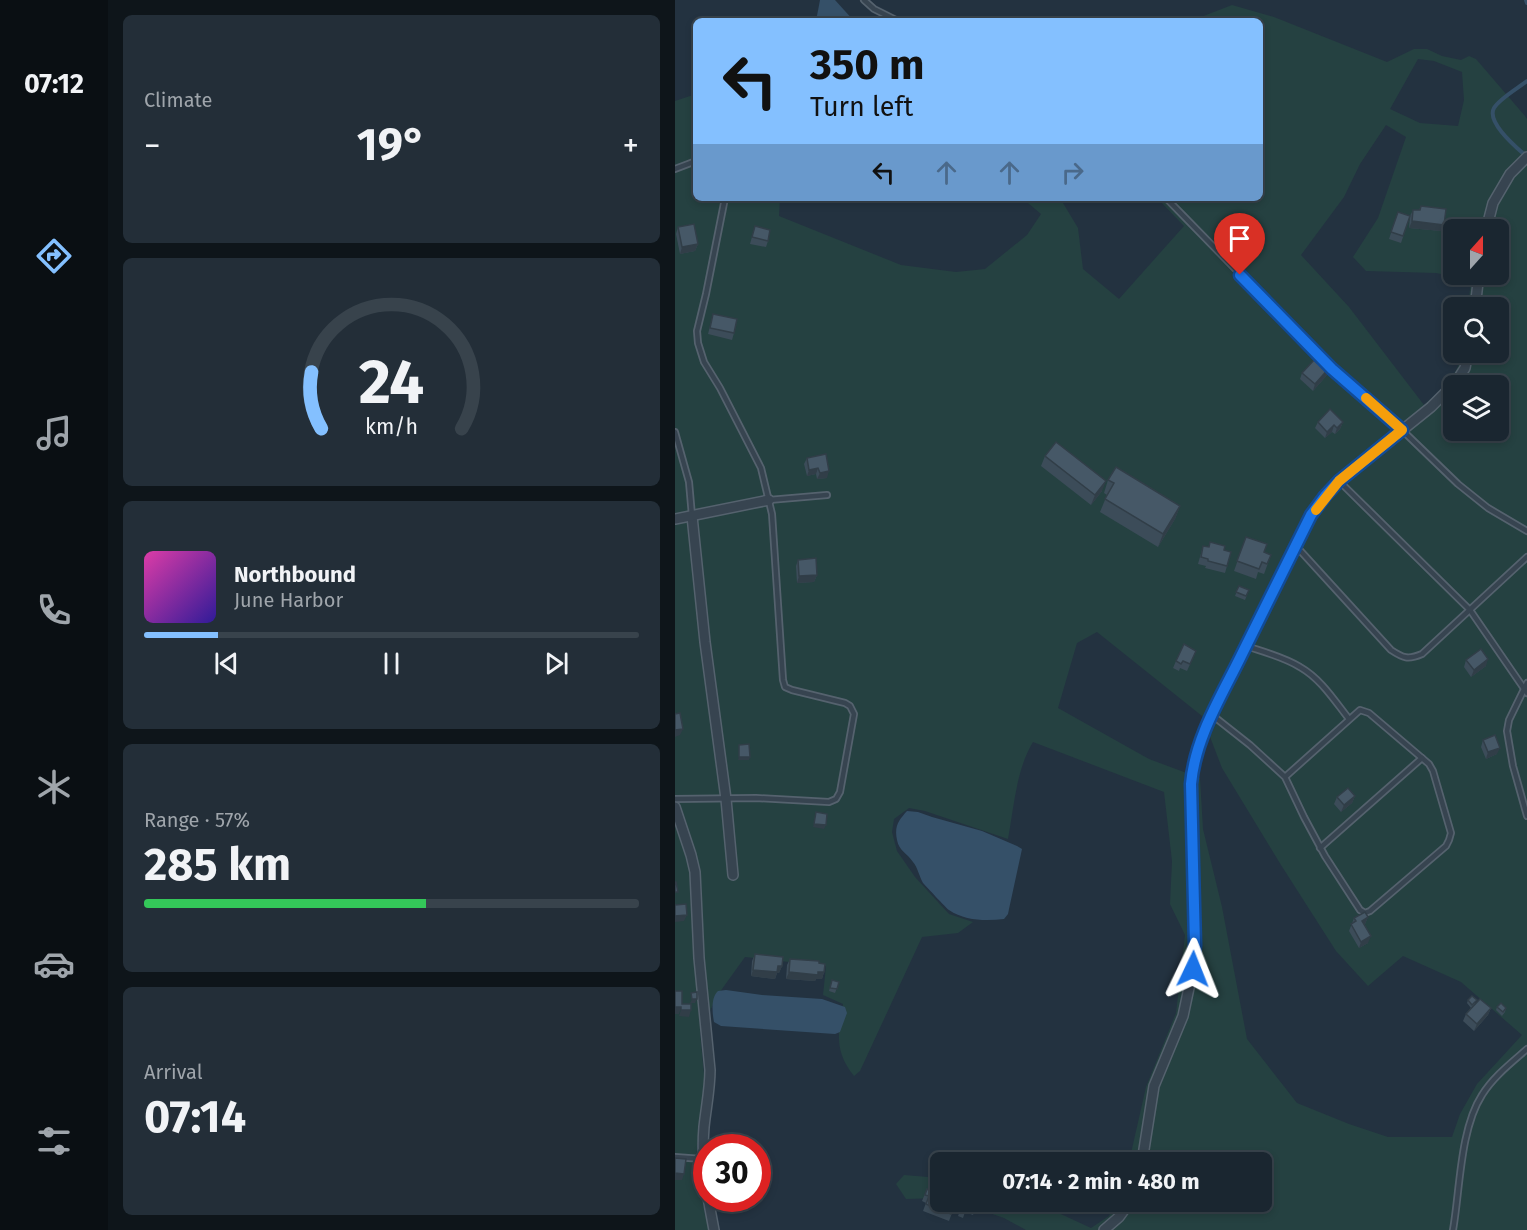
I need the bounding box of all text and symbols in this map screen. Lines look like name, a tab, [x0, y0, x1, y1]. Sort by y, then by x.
text: 350 m	[810, 40, 924, 90]
icon: left	[711, 42, 789, 120]
text: 07:12	[24, 68, 84, 100]
text: Climate	[144, 88, 212, 112]
text: Turn left	[810, 91, 913, 123]
text: 19°	[357, 118, 426, 172]
text: −	[144, 126, 161, 166]
text: +	[623, 126, 639, 166]
icon: left	[867, 156, 900, 189]
icon: ahead	[930, 156, 963, 189]
icon: ahead	[993, 156, 1026, 189]
icon: right	[1056, 156, 1089, 189]
pin	[1214, 213, 1265, 275]
north arrow	[1443, 219, 1509, 285]
map controls	[1443, 219, 1509, 441]
icon: arrive	[1223, 222, 1256, 255]
icon: directions	[33, 235, 75, 277]
button: search	[1443, 297, 1509, 363]
text: 24	[359, 345, 424, 420]
button: layers	[1443, 375, 1509, 441]
icon: music	[33, 412, 75, 454]
text: km/h	[365, 414, 418, 440]
text: Northbound	[234, 561, 356, 588]
text: June Harbor	[234, 588, 343, 612]
icon: phone	[33, 589, 75, 631]
icon: previous	[210, 647, 243, 680]
icon: pause	[375, 647, 408, 680]
icon: next	[540, 647, 573, 680]
icon: climate	[33, 766, 75, 808]
text: Range · 57%	[144, 808, 250, 832]
text: 285 km	[144, 838, 291, 892]
position arrow	[1161, 937, 1225, 1001]
icon: car	[33, 943, 75, 985]
text: Arrival	[144, 1060, 203, 1084]
text: 07:14	[144, 1090, 246, 1144]
icon: filters	[33, 1120, 75, 1162]
speed limit sign: 30	[693, 1134, 771, 1212]
text: 07:14 · 2 min · 480 m	[1002, 1168, 1200, 1195]

